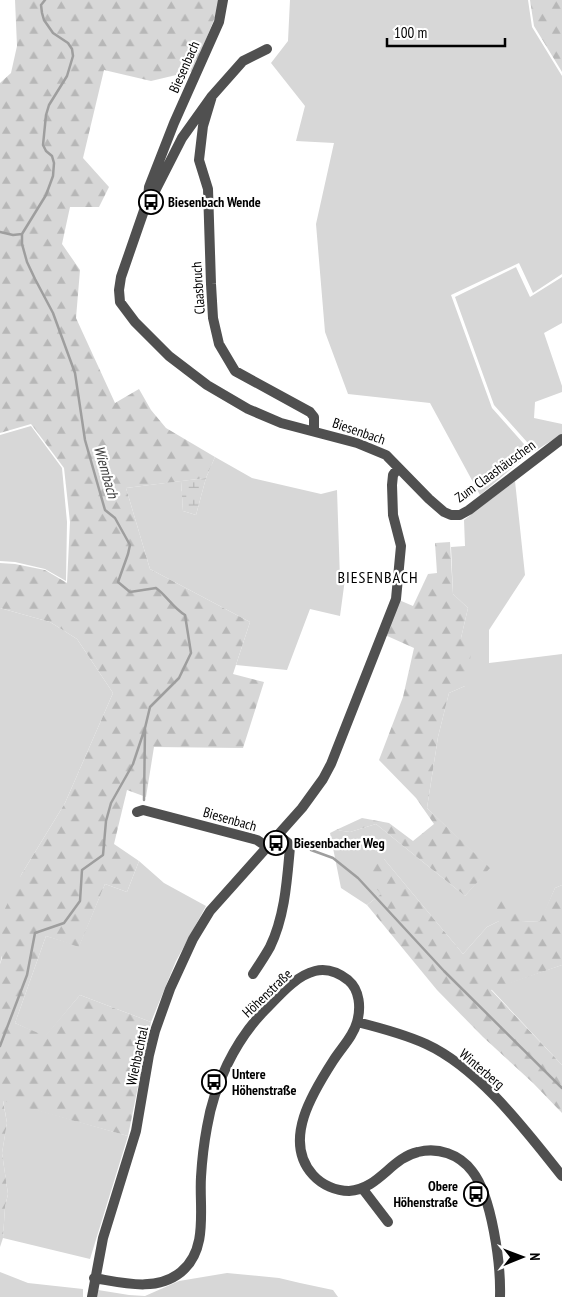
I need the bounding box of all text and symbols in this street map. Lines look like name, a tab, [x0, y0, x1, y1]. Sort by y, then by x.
scale bar	[387, 15, 504, 47]
text: 100 m	[394, 23, 427, 42]
street label: Biesenbach	[165, 38, 203, 96]
bus stop icon: Biesenbach Wende	[138, 189, 164, 215]
place label: Biesenbach Wende	[168, 193, 261, 211]
street label: Claasbruch	[187, 261, 209, 315]
street label: Biesenbach	[330, 414, 388, 448]
street label: Zum Claashäuschen	[451, 436, 539, 506]
water label: Wiembach	[90, 443, 123, 502]
district label: BIESENBACH	[337, 567, 419, 587]
street label: Biesenbach	[201, 803, 259, 835]
bus stop icon: Biesenbacher Weg	[263, 830, 289, 856]
place label: Biesenbacher Weg	[294, 834, 385, 852]
street label: Höhenstraße	[238, 965, 296, 1021]
street label: Wiehbachtal	[122, 1024, 152, 1087]
street label: Winterberg	[456, 1045, 508, 1093]
place label: Untere Höhenstraße	[232, 1065, 297, 1099]
bus stop icon: Untere Höhenstraße	[201, 1069, 227, 1095]
place label: Obere Höhenstraße	[393, 1177, 458, 1211]
bus stop icon: Obere Höhenstraße	[463, 1181, 489, 1207]
north arrow	[497, 1232, 547, 1282]
text: N	[526, 1253, 544, 1261]

